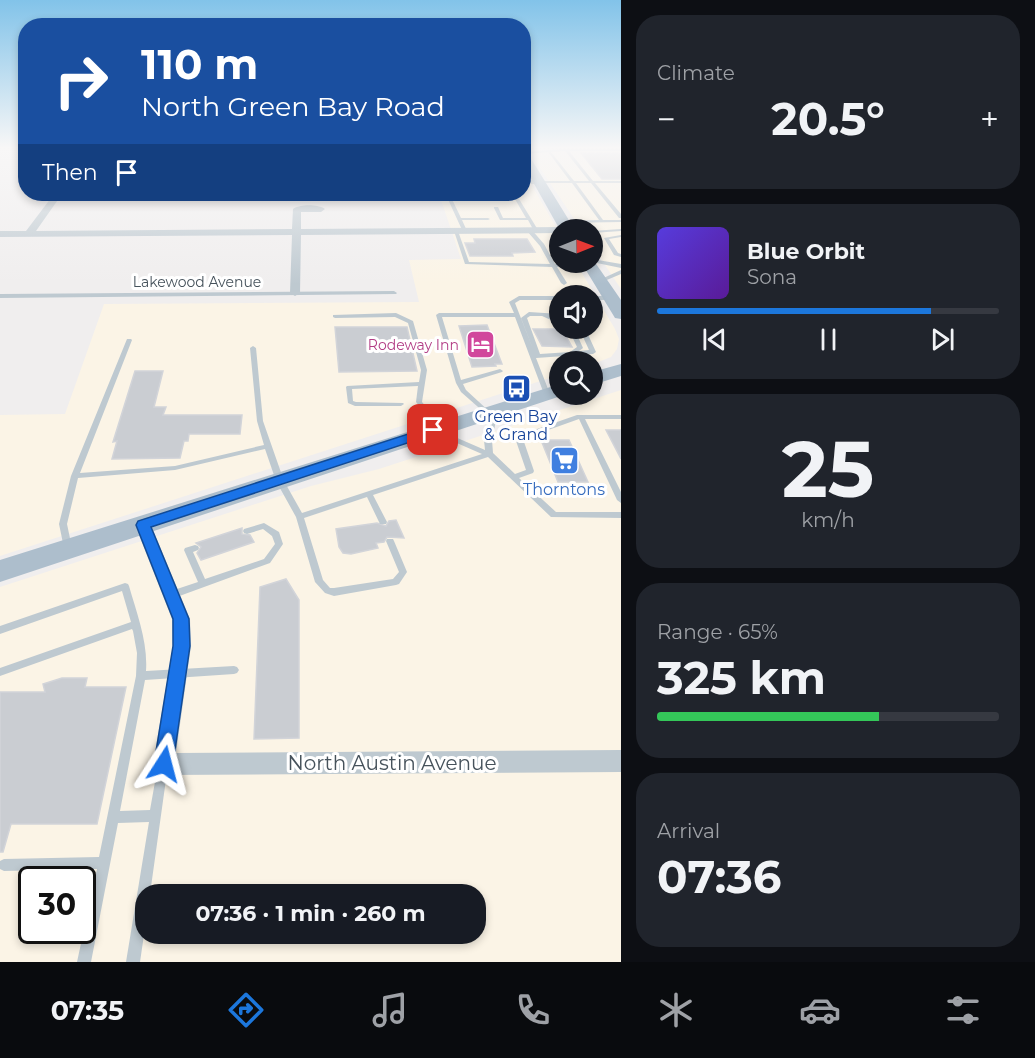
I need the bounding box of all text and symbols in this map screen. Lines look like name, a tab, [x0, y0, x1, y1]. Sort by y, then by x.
text: 110 m	[141, 38, 258, 90]
icon: right	[42, 42, 120, 120]
text: Climate	[657, 61, 735, 85]
text: North Green Bay Road	[141, 90, 445, 123]
text: 20.5°	[771, 91, 885, 146]
text: −	[657, 99, 676, 139]
text: +	[980, 99, 999, 139]
icon: arrive	[110, 156, 143, 189]
text: Then	[42, 159, 98, 186]
north arrow	[549, 219, 603, 273]
map controls	[549, 219, 603, 405]
text: Blue Orbit	[747, 238, 865, 265]
text: Sona	[747, 265, 797, 289]
street label: Lakewood Avenue	[133, 273, 261, 291]
button: sound	[549, 285, 603, 339]
icon: previous	[698, 323, 731, 356]
icon: pause	[812, 323, 845, 356]
icon: next	[926, 323, 959, 356]
hotel icon: Rodeway Inn	[464, 329, 496, 361]
place label: Rodeway Inn	[368, 336, 459, 354]
button: search	[549, 351, 603, 405]
bus stop icon: Green Bay & Grand	[500, 372, 532, 404]
pin	[407, 404, 458, 455]
place label: Green Bay & Grand	[475, 407, 558, 444]
icon: arrive	[416, 413, 449, 446]
text: 25	[782, 421, 874, 517]
supermarket icon: Thorntons	[548, 445, 580, 477]
place label: Thorntons	[523, 480, 605, 499]
text: km/h	[801, 508, 855, 532]
text: Range · 65%	[657, 620, 778, 644]
text: 325 km	[657, 650, 826, 705]
position arrow	[132, 732, 196, 796]
street label: North Austin Avenue	[287, 751, 497, 775]
text: Arrival	[657, 819, 720, 843]
text: 07:36	[657, 849, 782, 904]
speed limit sign: 30	[18, 866, 96, 944]
text: 07:36 · 1 min · 260 m	[195, 900, 426, 927]
icon: directions	[225, 989, 267, 1031]
icon: music	[369, 989, 411, 1031]
icon: phone	[512, 989, 554, 1031]
icon: climate	[655, 989, 697, 1031]
icon: car	[799, 989, 841, 1031]
icon: filters	[942, 989, 984, 1031]
text: 07:35	[51, 994, 124, 1027]

